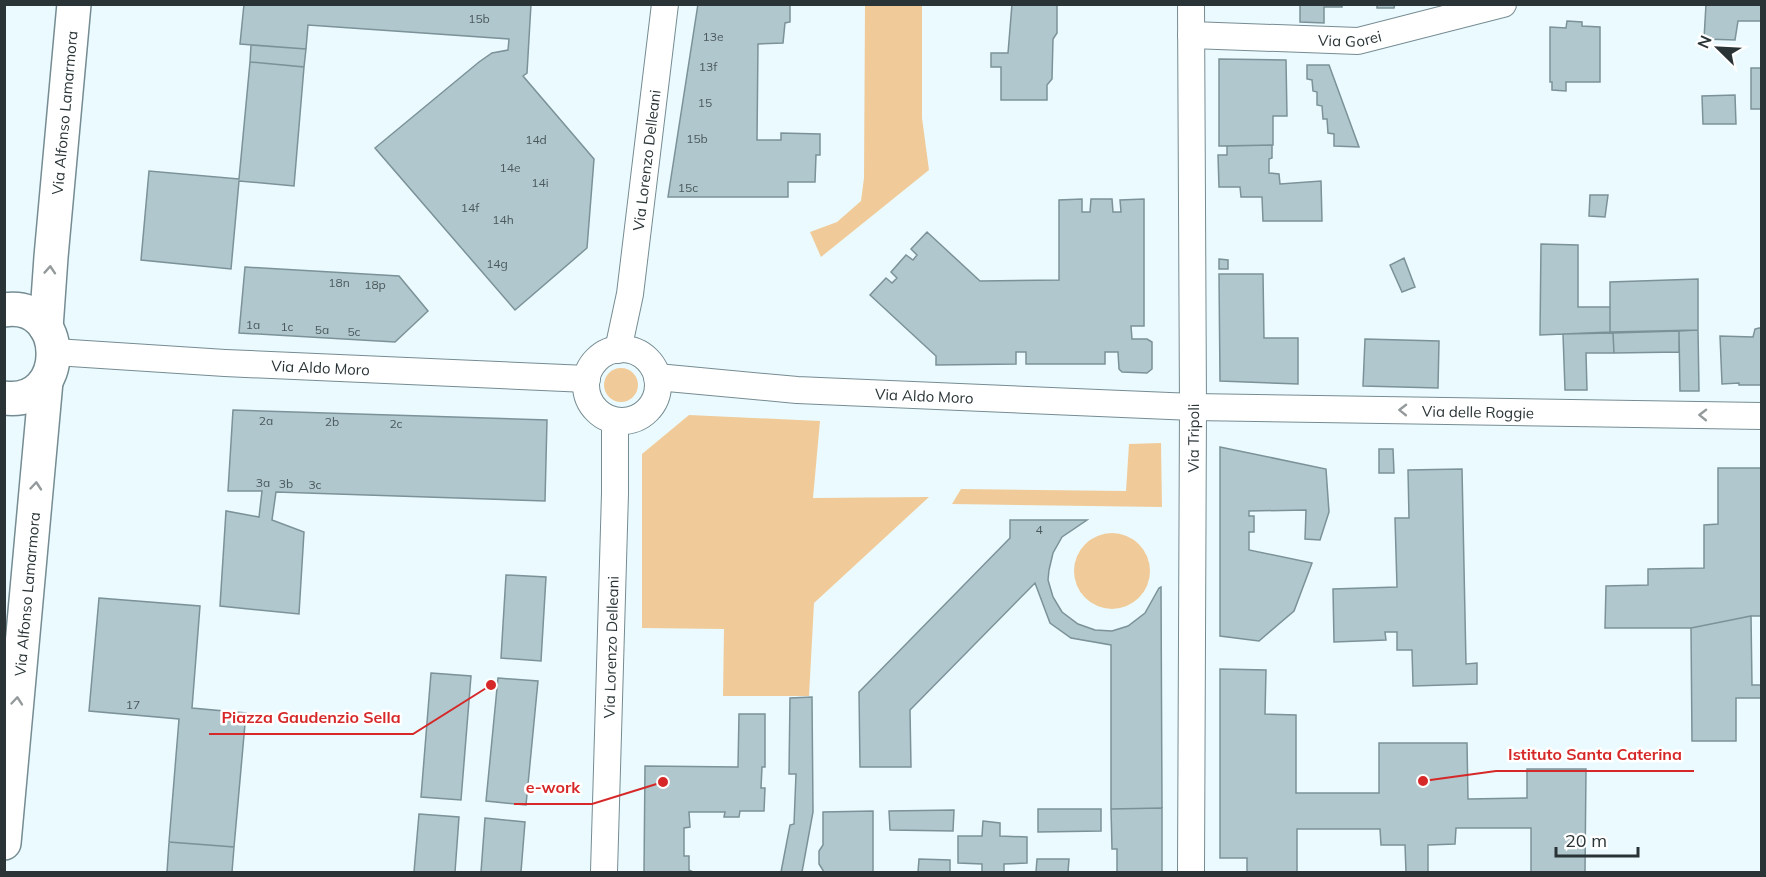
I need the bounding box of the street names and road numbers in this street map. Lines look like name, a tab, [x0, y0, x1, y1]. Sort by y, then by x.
street label: Via Gorei	[1318, 26, 1383, 51]
street label: Via Alfonso Lamarmora	[47, 30, 81, 196]
street label: Via Lorenzo Delleani	[628, 88, 664, 232]
street label: Via Aldo Moro	[271, 356, 370, 379]
street label: Via Aldo Moro	[875, 384, 974, 407]
street label: Via delle Roggie	[1422, 401, 1534, 422]
street label: Via Tripoli	[1183, 404, 1203, 472]
street label: Via Alfonso Lamarmora	[10, 511, 44, 677]
street label: Via Lorenzo Delleani	[599, 576, 622, 718]

